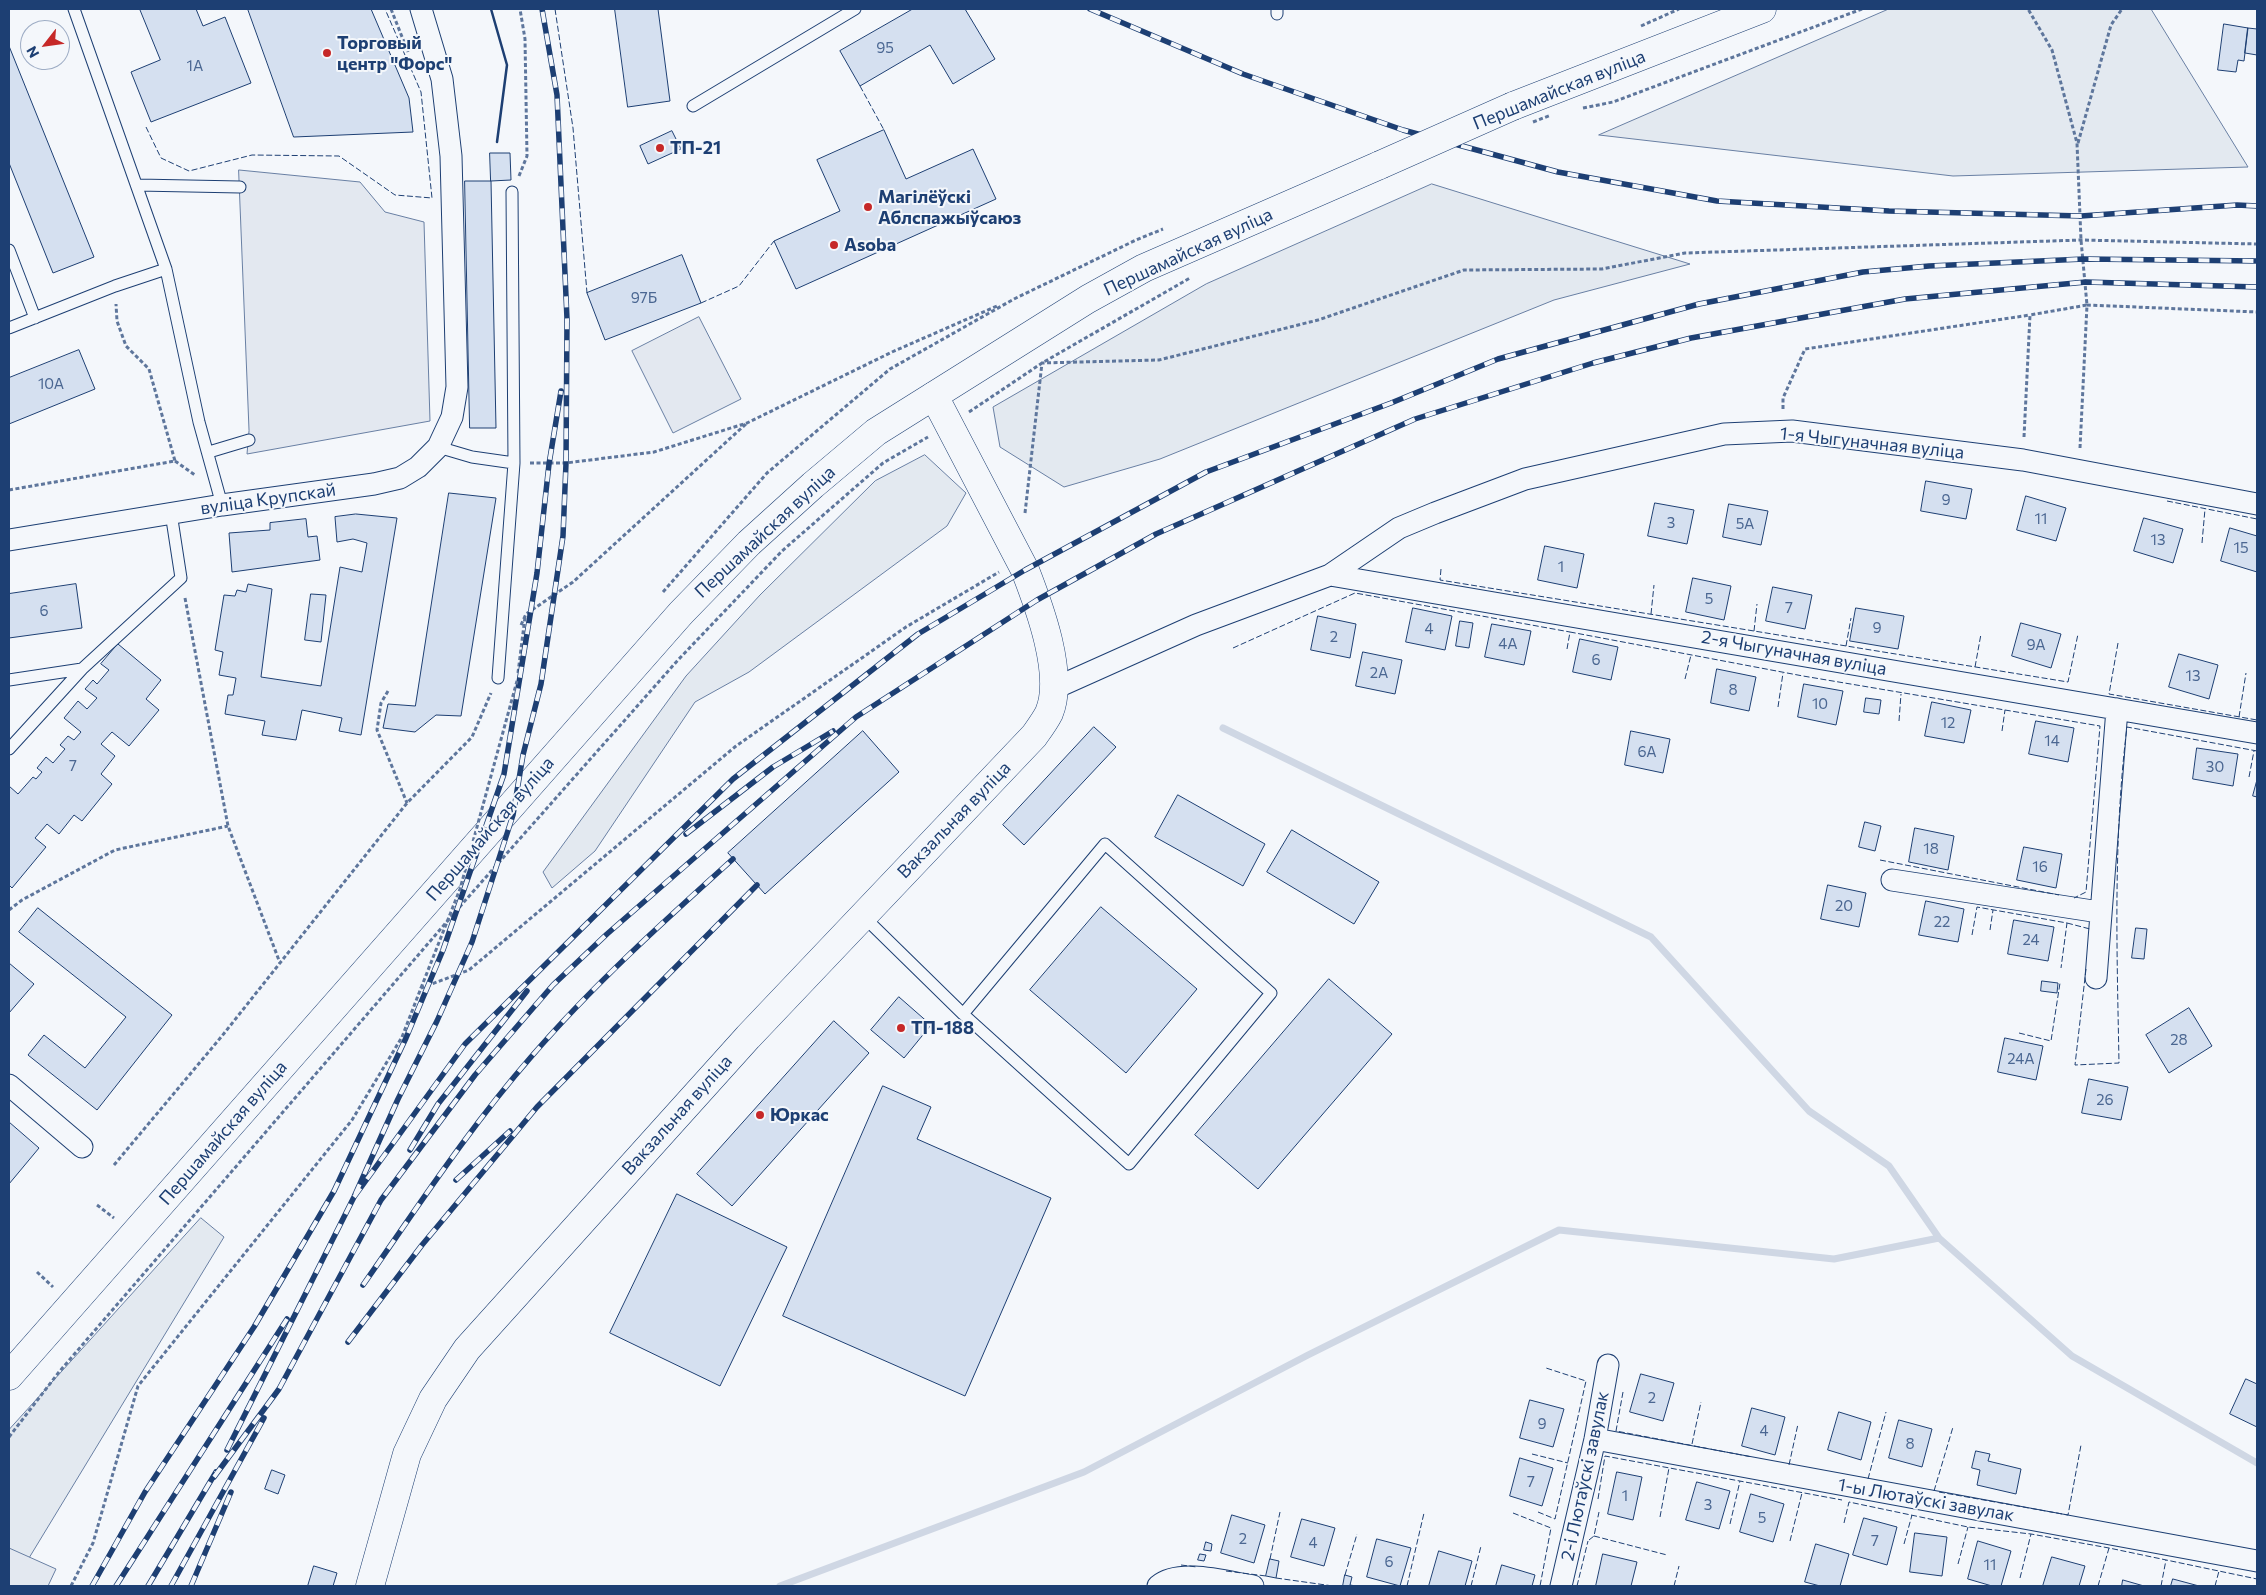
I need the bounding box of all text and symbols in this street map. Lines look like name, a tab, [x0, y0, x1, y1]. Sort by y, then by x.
north arrow	[20, 20, 70, 70]
place label: Торговый центр "Форс"	[337, 32, 452, 74]
house number: 95	[876, 39, 894, 57]
text: N	[22, 43, 42, 61]
street label: Першамайская вуліца	[1470, 46, 1648, 134]
marker: Торговый центр "Форс"	[321, 47, 333, 59]
house number: 1А	[187, 57, 203, 75]
place label: ТП-21	[670, 137, 721, 159]
marker: ТП-21	[654, 142, 666, 154]
place label: Магілёўскі Аблспажыўсаюз	[878, 186, 1021, 228]
marker: Магілёўскі Аблспажыўсаюз	[862, 201, 874, 213]
street label: Першамайская вуліца	[1100, 203, 1276, 301]
place label: Asoba	[844, 234, 896, 256]
marker: Asoba	[828, 239, 840, 251]
house number: 97Б	[631, 289, 657, 307]
house number: 10А	[38, 375, 64, 393]
street label: 1-я Чыгуначная вуліца	[1779, 423, 1965, 463]
street label: Першамайская вуліца	[690, 461, 840, 603]
street label: вуліца Крупскай	[199, 479, 337, 519]
house number: 9	[1941, 491, 1951, 509]
house number: 11	[2035, 510, 2047, 528]
house number: 3	[1667, 514, 1675, 532]
house number: 5А	[1736, 515, 1754, 533]
house number: 13	[2151, 531, 2165, 549]
house number: 15	[2233, 539, 2249, 557]
house number: 1	[1558, 558, 1564, 576]
house number: 5	[1705, 590, 1713, 608]
house number: 7	[1785, 599, 1793, 617]
house number: 6	[39, 602, 49, 620]
house number: 9	[1872, 619, 1882, 637]
house number: 4	[1425, 620, 1433, 638]
street label: 2-я Чыгуначная вуліца	[1700, 626, 1888, 680]
house number: 2	[1330, 628, 1338, 646]
house number: 4А	[1498, 635, 1518, 653]
house number: 9А	[2026, 636, 2046, 654]
house number: 6	[1591, 651, 1601, 669]
house number: 2А	[1370, 664, 1388, 682]
house number: 13	[2186, 667, 2200, 685]
house number: 8	[1728, 681, 1738, 699]
house number: 10	[1812, 695, 1828, 713]
house number: 12	[1941, 714, 1955, 732]
house number: 14	[2044, 732, 2060, 750]
house number: 6А	[1637, 743, 1657, 761]
street label: Першамайская вуліца	[421, 752, 559, 906]
house number: 7	[69, 757, 77, 775]
street label: Вакзальная вуліца	[893, 757, 1015, 883]
house number: 30	[2206, 758, 2224, 776]
house number: 18	[1923, 840, 1939, 858]
house number: 16	[2032, 858, 2048, 876]
house number: 20	[1835, 897, 1853, 915]
house number: 22	[1934, 913, 1950, 931]
house number: 24	[2022, 931, 2040, 949]
place label: ТП-188	[911, 1017, 974, 1039]
marker: ТП-188	[895, 1022, 907, 1034]
house number: 28	[2170, 1031, 2188, 1049]
house number: 24А	[2007, 1050, 2035, 1068]
street label: Вакзальная вуліца	[618, 1051, 736, 1179]
street label: Першамайская вуліца	[154, 1056, 292, 1210]
house number: 26	[2096, 1091, 2114, 1109]
place label: Юркас	[770, 1104, 829, 1126]
marker: Юркас	[754, 1109, 766, 1121]
street label: 2-і Лютаўскі завулак	[1556, 1389, 1614, 1563]
house number: 2	[1648, 1389, 1656, 1407]
house number: 9	[1537, 1415, 1547, 1433]
house number: 4	[1760, 1422, 1768, 1440]
house number: 8	[1905, 1435, 1915, 1453]
house number: 7	[1527, 1473, 1535, 1491]
street label: 1-ы Лютаўскі завулак	[1836, 1474, 2016, 1526]
house number: 1	[1622, 1487, 1628, 1505]
house number: 3	[1704, 1496, 1712, 1514]
house number: 5	[1758, 1509, 1766, 1527]
house number: 2	[1239, 1530, 1247, 1548]
house number: 7	[1871, 1532, 1879, 1550]
house number: 4	[1309, 1534, 1317, 1552]
house number: 6	[1384, 1553, 1394, 1571]
house number: 11	[1984, 1556, 1996, 1574]

